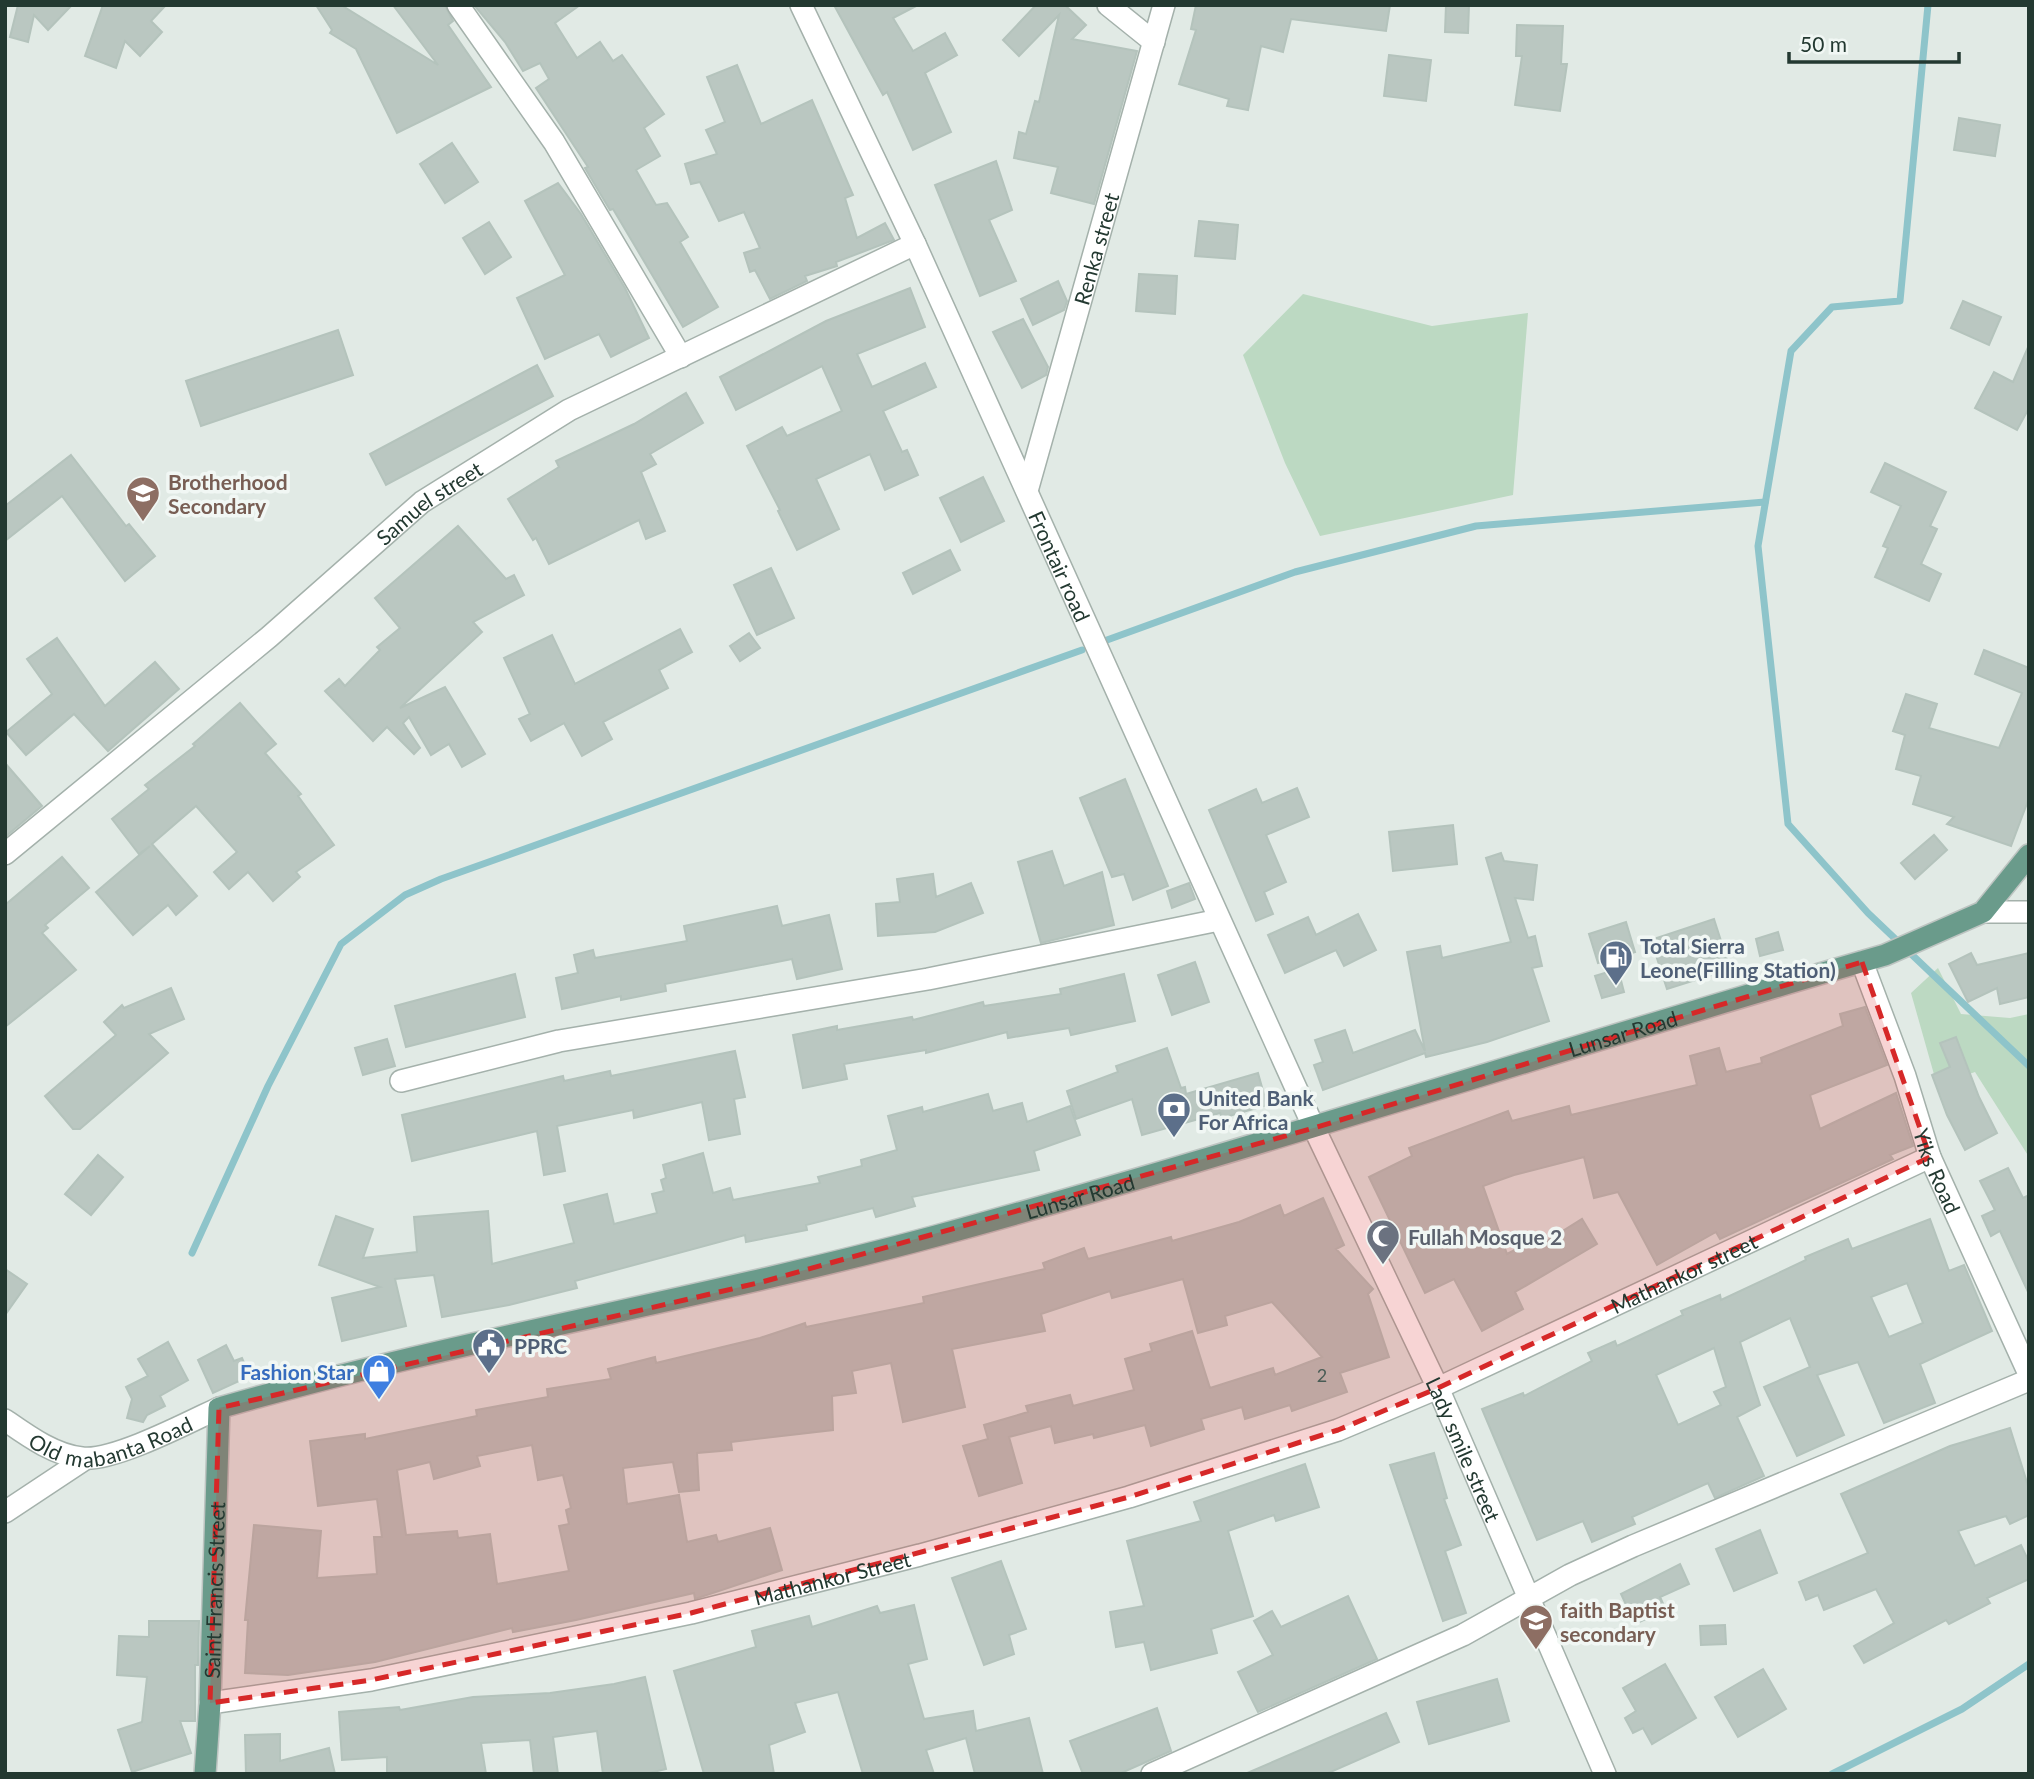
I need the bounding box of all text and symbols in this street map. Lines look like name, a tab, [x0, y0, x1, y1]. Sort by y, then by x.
scale bar	[1789, 21, 1959, 65]
text: 50 m	[1800, 31, 1847, 56]
street label: Renka street	[1068, 189, 1123, 307]
street label: Samuel street	[371, 455, 487, 549]
place label: Brotherhood Secondary	[168, 469, 288, 518]
school or university icon: Brotherhood Secondary	[124, 474, 162, 523]
street label: Frontair road	[1025, 507, 1096, 625]
place label: Total Sierra Leone(Filling Station)	[1640, 933, 1836, 982]
fuel station icon: Total Sierra Leone(Filling Station)	[1597, 938, 1635, 987]
street label: Lunsar Road	[1565, 1004, 1680, 1061]
place label: United Bank For Africa	[1198, 1085, 1315, 1134]
bank icon: United Bank For Africa	[1155, 1090, 1193, 1139]
street label: Yiks Road	[1909, 1125, 1966, 1217]
street label: Lunsar Road	[1022, 1168, 1137, 1223]
mosque icon: Fullah Mosque 2	[1364, 1217, 1402, 1266]
place label: Fullah Mosque 2	[1408, 1224, 1562, 1249]
street label: Mathankor street	[1606, 1227, 1761, 1318]
public building icon: PPRC	[470, 1326, 508, 1375]
place label: PPRC	[514, 1333, 567, 1358]
shop icon: Fashion Star	[360, 1352, 398, 1401]
place label: Fashion Star	[240, 1359, 354, 1384]
house number: 2	[1317, 1364, 1327, 1386]
street label: Lady smile street	[1422, 1372, 1507, 1525]
street label: Old mabanta Road	[25, 1410, 196, 1471]
street label: Saint Francis Street	[198, 1501, 229, 1679]
street label: Mathankor Street	[751, 1545, 913, 1609]
place label: faith Baptist secondary	[1560, 1597, 1675, 1646]
school or university icon: faith Baptist secondary	[1517, 1602, 1555, 1651]

